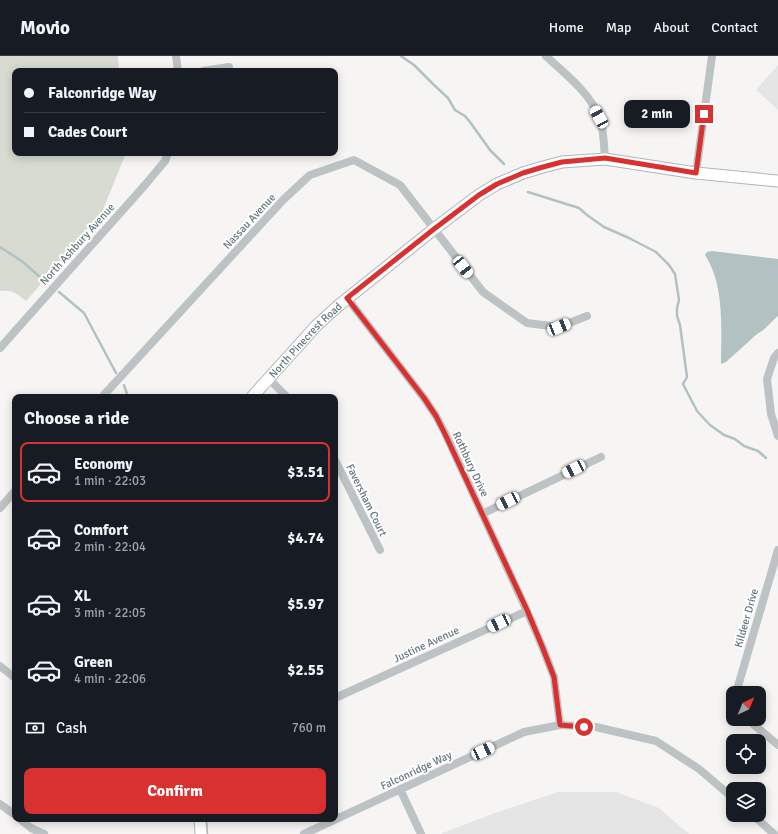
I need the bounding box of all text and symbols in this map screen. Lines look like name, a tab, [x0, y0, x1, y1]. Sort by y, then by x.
text: Movio	[20, 16, 70, 40]
text: Home	[549, 19, 584, 36]
text: Map	[606, 19, 631, 36]
text: About	[653, 19, 689, 36]
text: Contact	[711, 19, 758, 36]
text: Falconridge Way	[48, 84, 156, 102]
callout: 2 min	[624, 100, 690, 128]
car	[588, 104, 610, 130]
route end	[695, 105, 713, 123]
text: 2 min	[641, 106, 673, 122]
text: Cades Court	[48, 123, 127, 141]
street label: Nassau Avenue	[220, 191, 278, 252]
street label: North Ashbury Avenue	[37, 201, 117, 288]
car	[451, 254, 475, 280]
street label: North Pinecrest Road	[266, 300, 345, 381]
car	[546, 317, 572, 337]
text: Choose a ride	[24, 407, 129, 429]
street label: Rothbury Drive	[450, 430, 491, 499]
icon: car	[26, 454, 62, 490]
text: Economy	[74, 455, 133, 473]
car	[561, 458, 587, 480]
street label: Faversham Court	[343, 462, 390, 539]
text: $3.51	[287, 463, 324, 481]
text: 1 min · 22:03	[74, 473, 146, 489]
car	[495, 490, 521, 512]
icon: car	[26, 520, 62, 556]
text: Comfort	[74, 521, 128, 539]
text: $4.74	[287, 529, 324, 547]
text: 2 min · 22:04	[74, 539, 146, 555]
icon: car	[26, 586, 62, 622]
text: XL	[74, 587, 91, 605]
street label: Kildeer Drive	[732, 587, 761, 649]
text: $5.97	[287, 595, 324, 613]
text: 3 min · 22:05	[74, 605, 146, 621]
car	[486, 612, 512, 634]
street label: Justine Avenue	[391, 624, 461, 665]
icon: car	[26, 652, 62, 688]
text: Green	[74, 653, 113, 671]
text: $2.55	[287, 661, 324, 679]
text: 4 min · 22:06	[74, 671, 146, 687]
north arrow	[726, 686, 766, 726]
map controls	[726, 686, 766, 822]
icon: cash	[24, 717, 46, 739]
route start	[575, 718, 593, 736]
text: Cash	[56, 719, 87, 737]
text: 760 m	[292, 720, 326, 736]
button: locate	[726, 734, 766, 774]
car	[470, 740, 496, 762]
street label: Falconridge Way	[378, 748, 455, 793]
button: Confirm	[24, 768, 326, 814]
button: layers	[726, 782, 766, 822]

